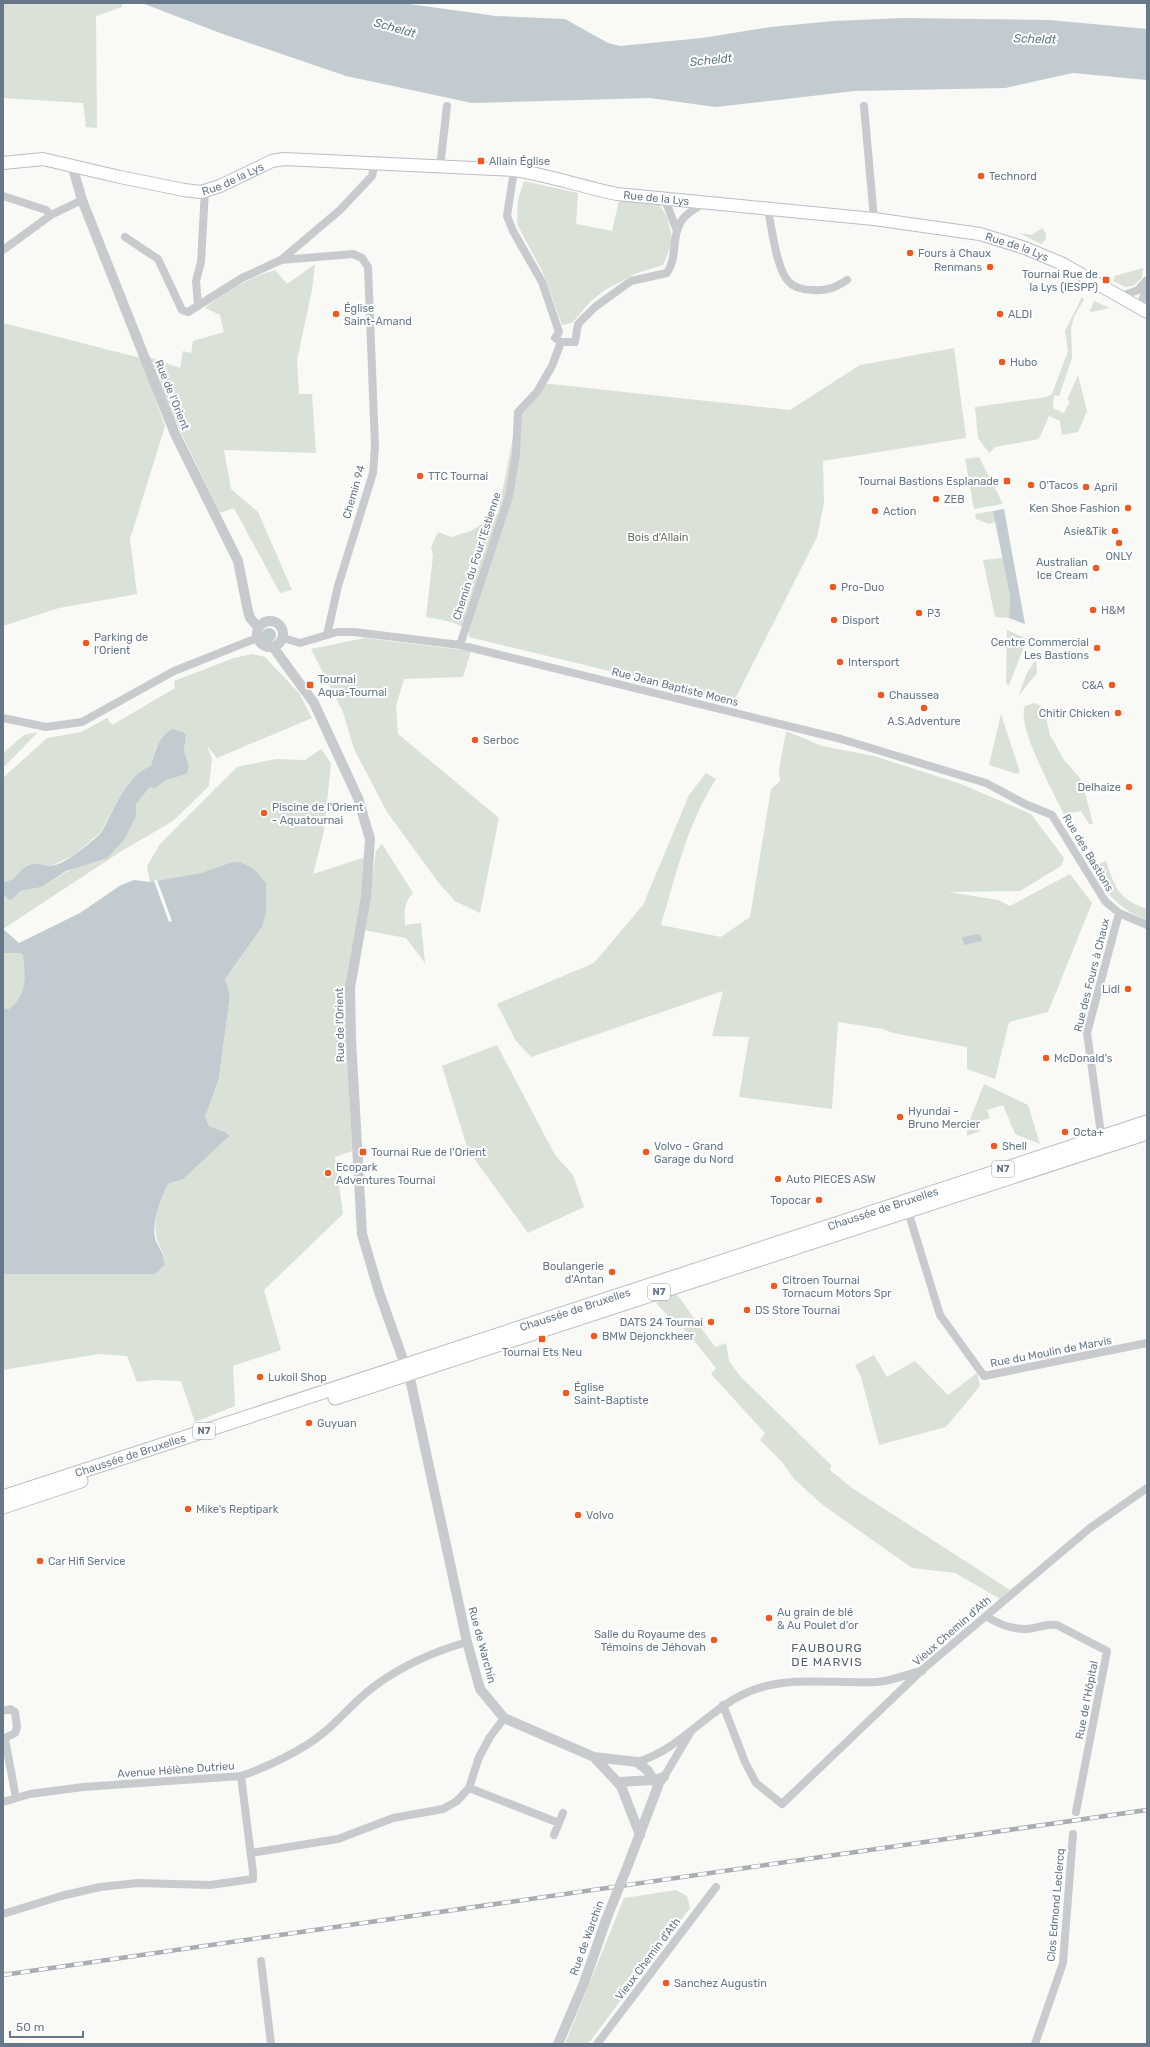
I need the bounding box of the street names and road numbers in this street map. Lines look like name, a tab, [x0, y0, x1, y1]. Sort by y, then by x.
street label: Rue de la Lys	[200, 159, 266, 198]
street label: Rue de la Lys	[623, 188, 690, 208]
street label: Rue de la Lys	[984, 230, 1051, 264]
street label: Rue de l'Orient	[152, 358, 192, 433]
street label: Chemin 94	[340, 464, 368, 520]
street label: Chemin du Four l'Estienne	[450, 490, 504, 622]
street label: Rue Jean Baptiste Moens	[610, 665, 740, 709]
street label: Rue des Bastions	[1060, 812, 1116, 895]
street label: Rue des Fours à Chaux	[1072, 917, 1112, 1033]
street label: Rue de l'Orient	[333, 987, 347, 1062]
road number: N7	[992, 1161, 1014, 1177]
street label: Chaussée de Bruxelles	[826, 1184, 940, 1233]
road number: N7	[648, 1284, 670, 1300]
street label: Chaussée de Bruxelles	[518, 1285, 632, 1334]
street label: Rue du Moulin de Marvis	[989, 1334, 1113, 1370]
road number: N7	[193, 1423, 215, 1439]
street label: Chaussée de Bruxelles	[73, 1431, 188, 1479]
street label: Vieux Chemin d'Ath	[910, 1593, 994, 1669]
street label: Rue de Warchin	[466, 1605, 498, 1685]
street label: Rue de l'Hôpital	[1073, 1660, 1101, 1740]
street label: Avenue Hélène Dutrieu	[117, 1759, 235, 1781]
street label: Clos Edmond Leclercq	[1045, 1848, 1067, 1962]
street label: Rue de Warchin	[567, 1899, 607, 1977]
street label: Vieux Chemin d'Ath	[613, 1915, 683, 2003]

